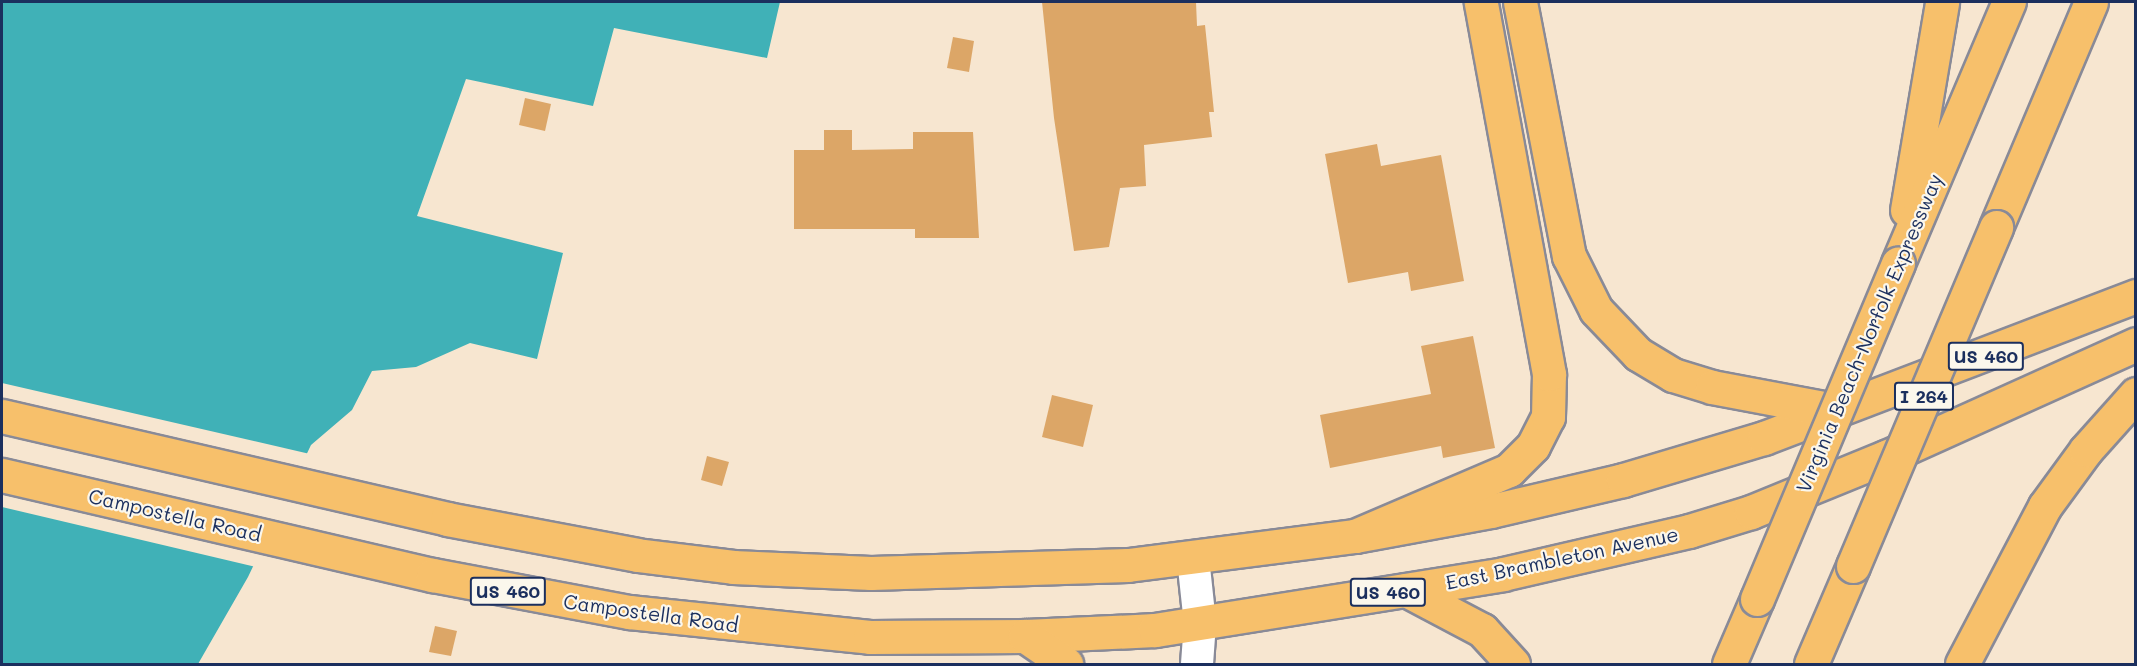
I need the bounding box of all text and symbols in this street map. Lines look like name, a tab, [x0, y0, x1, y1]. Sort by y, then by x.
street label: Virginia Beach-Norfolk Expressway	[1791, 170, 1947, 496]
road number: US 460	[1947, 341, 2025, 371]
road number: I 264	[1892, 381, 1956, 411]
street label: Campostella Road	[86, 483, 264, 547]
street label: East Brambleton Avenue	[1444, 522, 1680, 594]
road number: US 460	[469, 576, 547, 606]
road number: US 460	[1349, 577, 1427, 607]
street label: Campostella Road	[562, 589, 740, 637]

